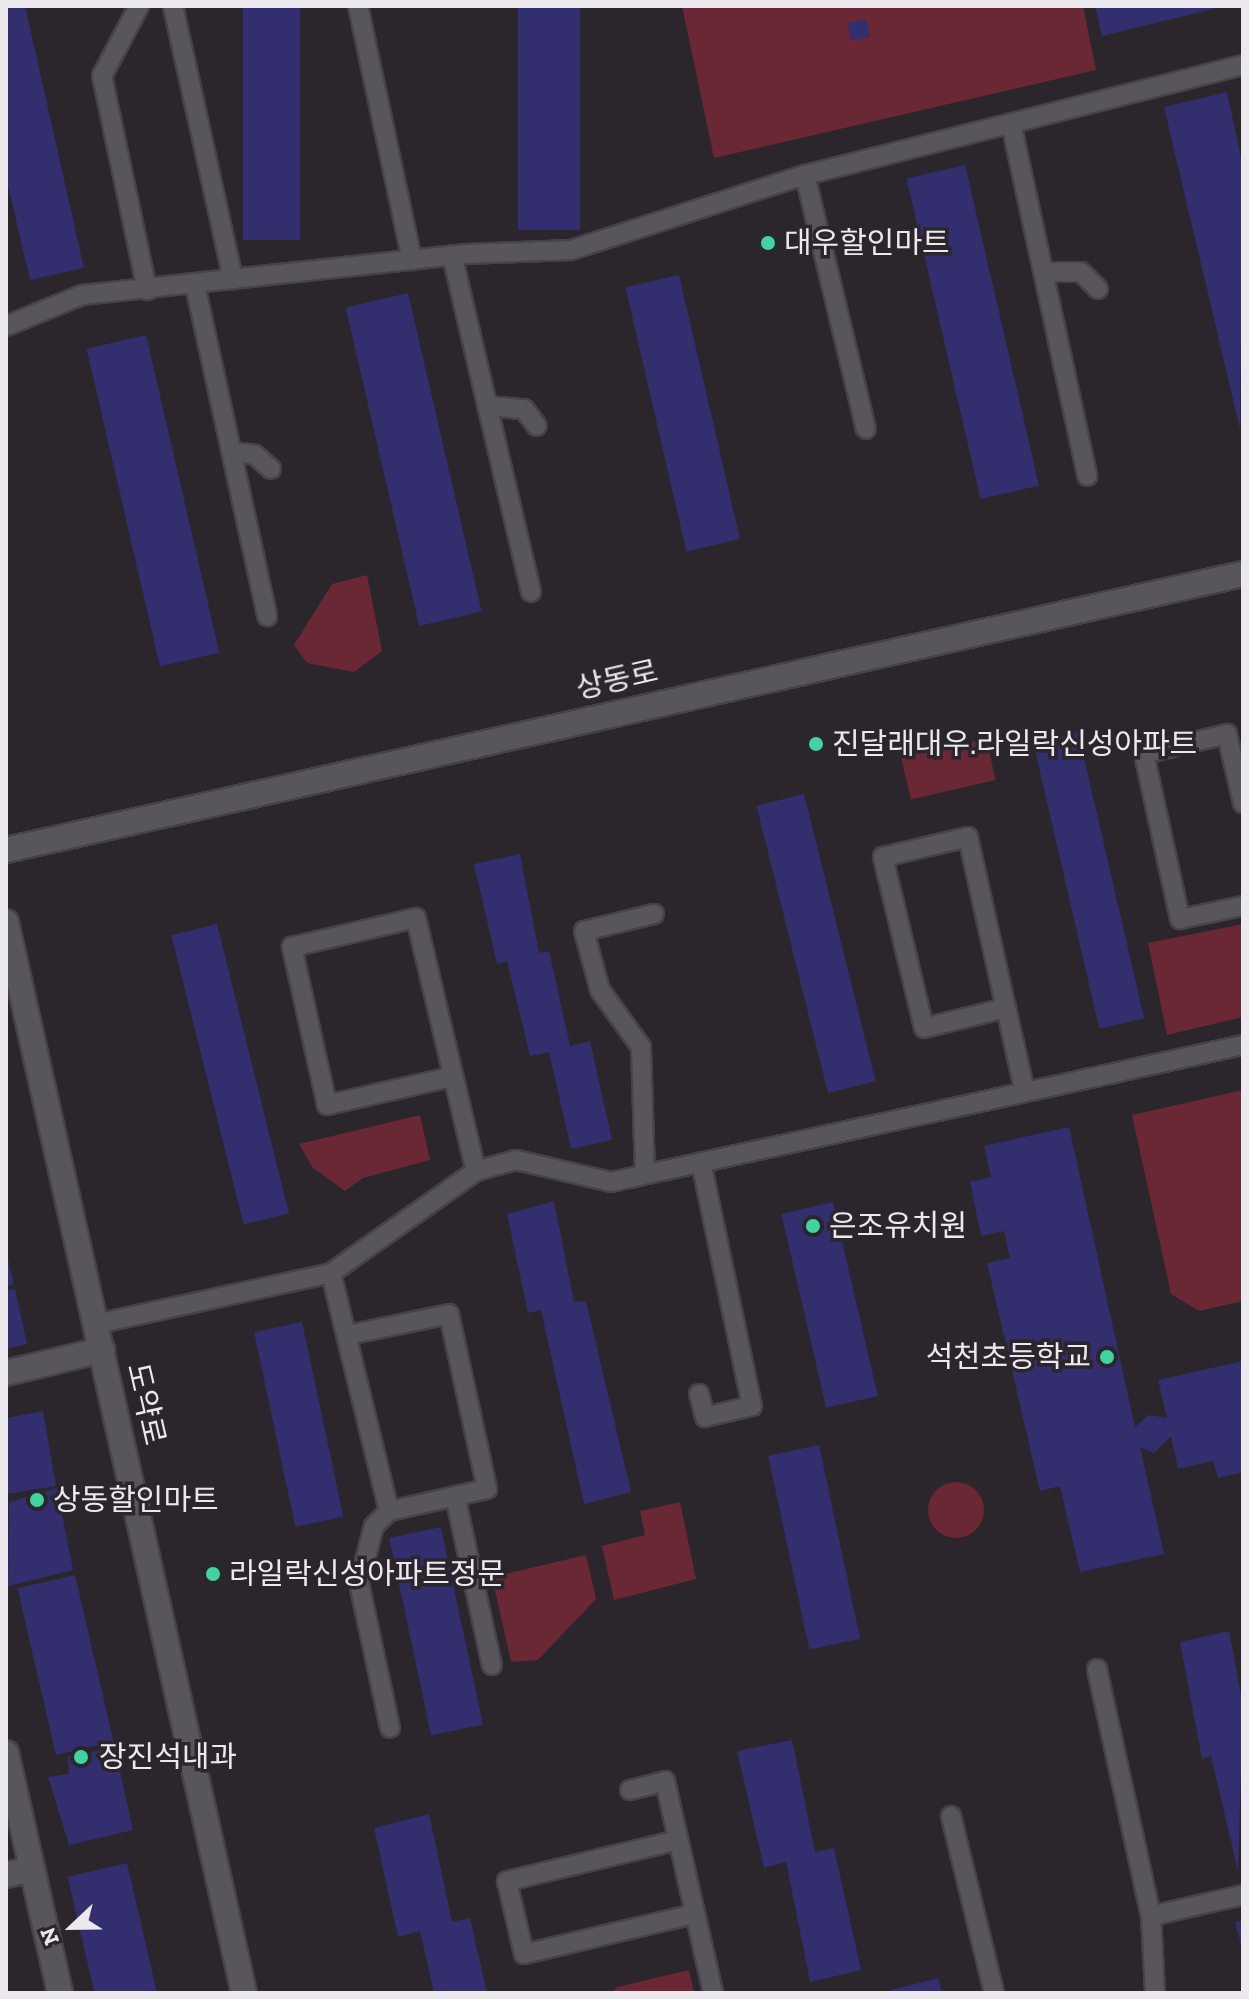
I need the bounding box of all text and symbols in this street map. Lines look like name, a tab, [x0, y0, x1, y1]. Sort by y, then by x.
place label: 대우할인마트	[784, 225, 950, 261]
marker: 대우할인마트	[759, 234, 777, 252]
street label: 상동로	[573, 653, 661, 707]
place label: 진달래대우.라일락신성아파트	[832, 726, 1197, 762]
marker: 진달래대우.라일락신성아파트	[807, 735, 825, 753]
place label: 은조유치원	[829, 1208, 967, 1244]
marker: 은조유치원	[804, 1217, 822, 1235]
place label: 석천초등학교	[925, 1339, 1091, 1375]
marker: 석천초등학교	[1098, 1348, 1116, 1366]
street label: 도약로	[119, 1360, 173, 1448]
place label: 상동할인마트	[53, 1482, 219, 1518]
marker: 상동할인마트	[28, 1491, 46, 1509]
place label: 라일락신성아파트정문	[229, 1556, 505, 1592]
marker: 라일락신성아파트정문	[204, 1565, 222, 1583]
place label: 장진석내과	[99, 1739, 237, 1775]
marker: 장진석내과	[70, 1746, 92, 1768]
north arrow	[32, 1887, 112, 1967]
text: N	[34, 1923, 65, 1949]

